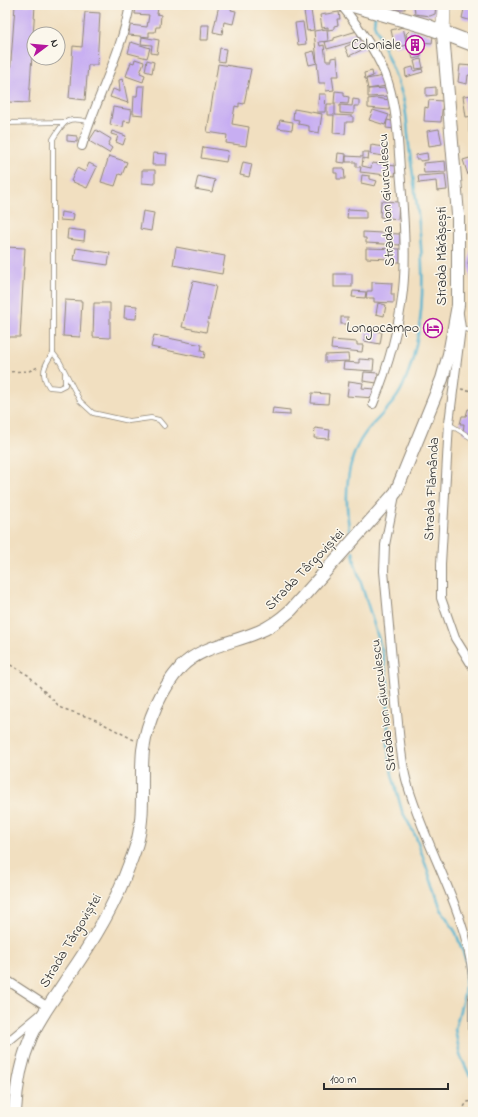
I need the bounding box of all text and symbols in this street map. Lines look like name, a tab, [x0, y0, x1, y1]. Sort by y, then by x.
north arrow	[26, 26, 66, 66]
building icon: Coloniale	[404, 34, 426, 56]
place label: Coloniale	[351, 35, 402, 56]
text: N	[46, 38, 63, 49]
street label: Strada Ion Giurculescu	[373, 133, 401, 267]
street label: Strada Mărășești	[432, 206, 453, 306]
hotel icon: Longocampo	[422, 317, 444, 339]
place label: Longocampo	[347, 318, 419, 340]
street label: Strada Flămânda	[419, 437, 445, 541]
street label: Strada Târgoviștei	[260, 524, 350, 616]
street label: Strada Ion Giurculescu	[365, 638, 403, 772]
street label: Strada Târgoviștei	[35, 890, 108, 993]
scale bar	[324, 1065, 448, 1091]
text: 100 m	[330, 1071, 357, 1089]

